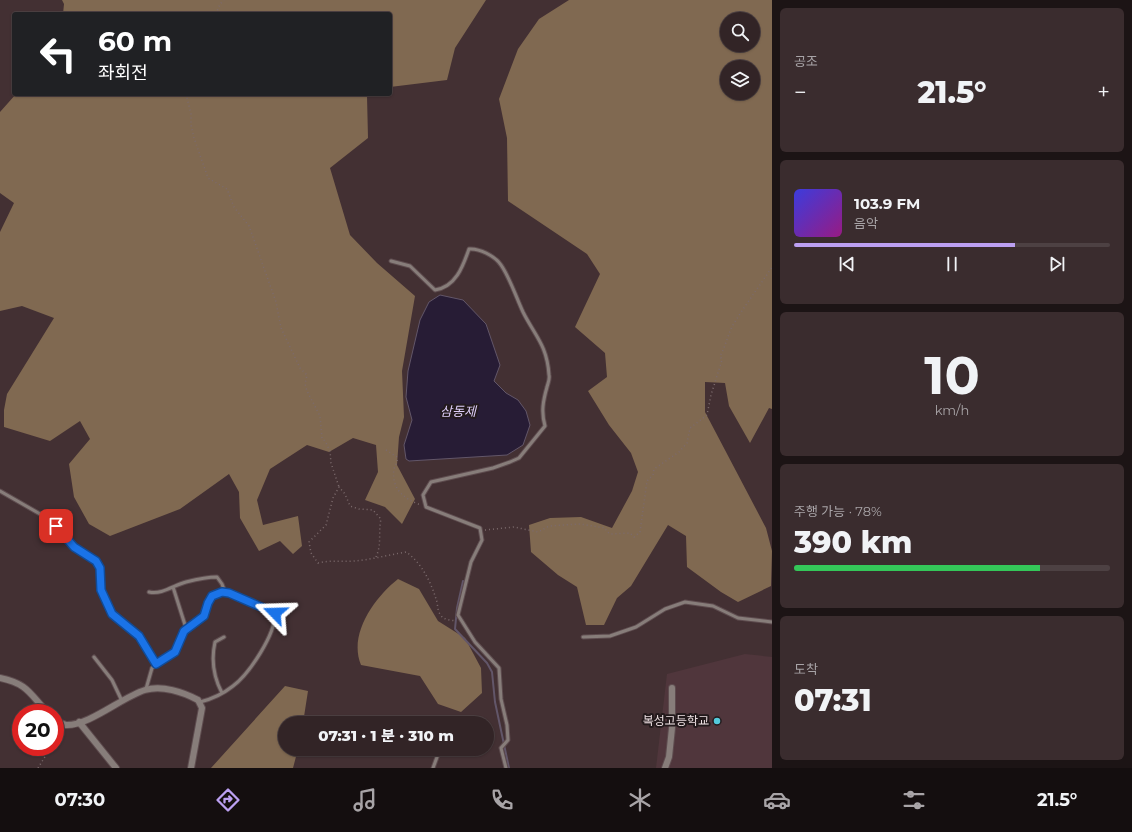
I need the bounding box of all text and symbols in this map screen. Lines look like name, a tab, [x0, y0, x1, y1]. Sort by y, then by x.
map controls	[720, 12, 760, 100]
button: search	[720, 12, 760, 52]
text: 60 m	[98, 24, 172, 58]
icon: left	[32, 28, 84, 80]
text: 공조	[794, 53, 818, 69]
button: layers	[720, 60, 760, 100]
text: 좌회전	[98, 62, 148, 84]
text: 21.5°	[917, 74, 987, 111]
text: −	[794, 79, 807, 106]
text: +	[1097, 79, 1110, 106]
text: 103.9 FM	[854, 194, 920, 213]
text: 음악	[854, 215, 878, 231]
icon: previous	[836, 253, 858, 275]
icon: pause	[941, 253, 963, 275]
icon: next	[1046, 253, 1068, 275]
text: 10	[924, 344, 980, 407]
text: km/h	[935, 402, 969, 418]
water label: 삼동제	[440, 403, 478, 419]
text: 주행 가능 · 78%	[794, 503, 882, 519]
pin	[39, 509, 73, 543]
icon: arrive	[45, 515, 67, 537]
text: 390 km	[794, 524, 912, 561]
position arrow	[254, 592, 296, 634]
text: 도착	[794, 661, 818, 677]
text: 07:31	[794, 682, 872, 719]
speed limit sign: 20	[12, 704, 64, 756]
place label: 복성고등학교	[643, 713, 709, 728]
marker: 복성고등학교	[712, 716, 722, 726]
text: 07:31 · 1 분 · 310 m	[318, 726, 454, 745]
icon: directions	[214, 786, 242, 814]
icon: music	[351, 786, 379, 814]
icon: phone	[488, 786, 516, 814]
icon: climate	[626, 786, 654, 814]
icon: car	[763, 786, 791, 814]
icon: filters	[900, 786, 928, 814]
text: 07:30	[55, 789, 105, 811]
text: 21.5°	[1037, 789, 1077, 811]

